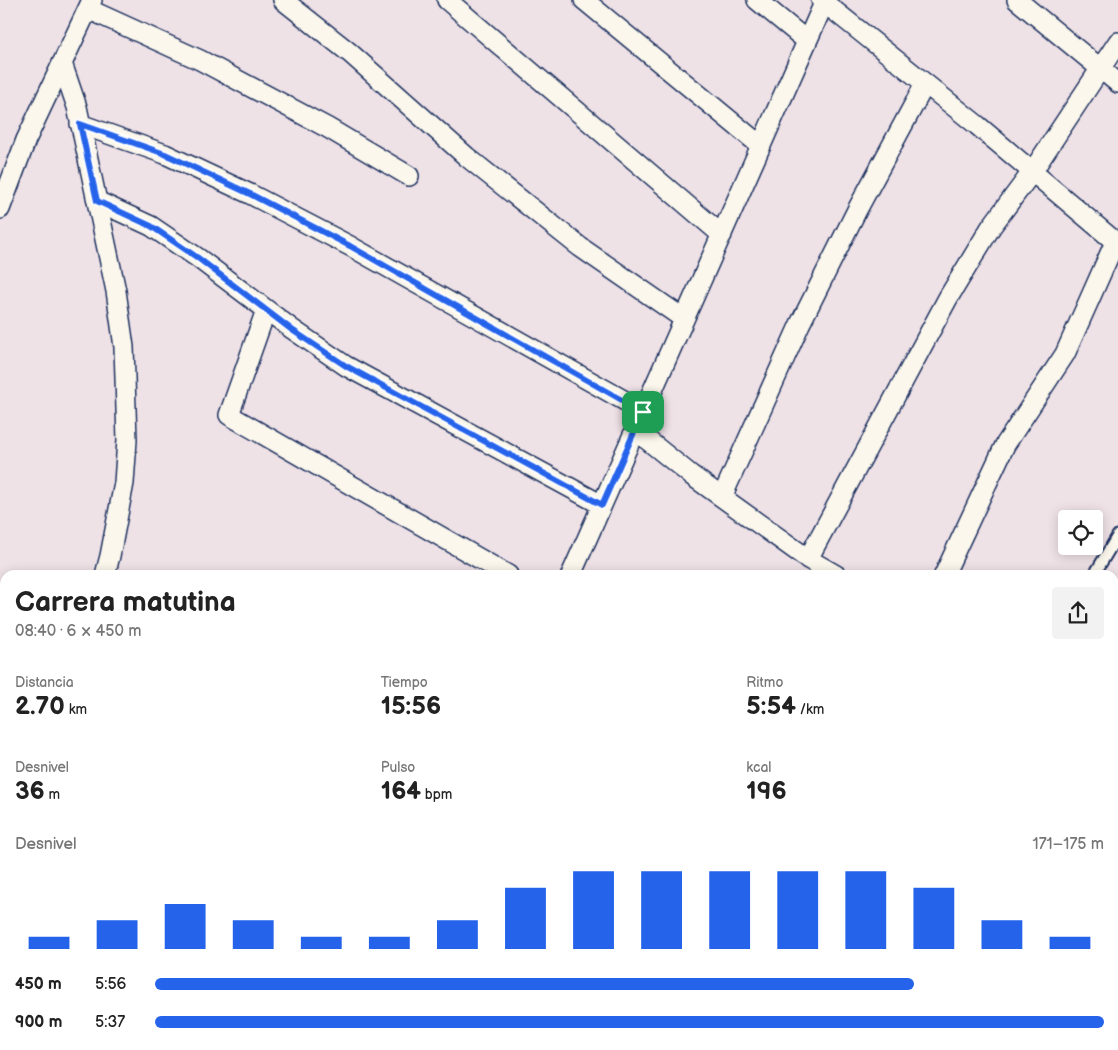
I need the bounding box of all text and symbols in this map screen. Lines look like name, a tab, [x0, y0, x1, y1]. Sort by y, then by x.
pin	[622, 391, 664, 433]
icon: arrive	[629, 398, 657, 426]
map controls	[1058, 510, 1103, 555]
button: locate	[1058, 510, 1103, 555]
text: Carrera matutina	[15, 586, 236, 619]
button: share	[1052, 587, 1104, 639]
text: 08:40 · 6 × 450 m	[15, 622, 142, 641]
text: Distancia	[15, 674, 74, 691]
text: Tiempo	[381, 674, 428, 691]
text: Ritmo	[746, 674, 783, 691]
text: 2.70	[15, 691, 65, 722]
text: 15:56	[381, 691, 441, 722]
text: 5:54	[746, 691, 796, 722]
text: km	[65, 701, 87, 718]
text: /km	[796, 701, 824, 718]
text: Desnivel	[15, 759, 69, 776]
text: Pulso	[381, 759, 415, 776]
text: kcal	[746, 759, 771, 776]
text: 36	[15, 776, 45, 807]
text: 164	[381, 776, 421, 807]
text: 196	[746, 776, 787, 807]
text: m	[45, 786, 60, 803]
text: bpm	[421, 786, 452, 803]
text: Desnivel	[15, 835, 77, 854]
text: 171–175 m	[1032, 835, 1104, 854]
text: 450 m	[15, 975, 62, 994]
text: 5:56	[95, 975, 126, 994]
text: 900 m	[15, 1013, 62, 1032]
text: 5:37	[95, 1013, 125, 1032]

